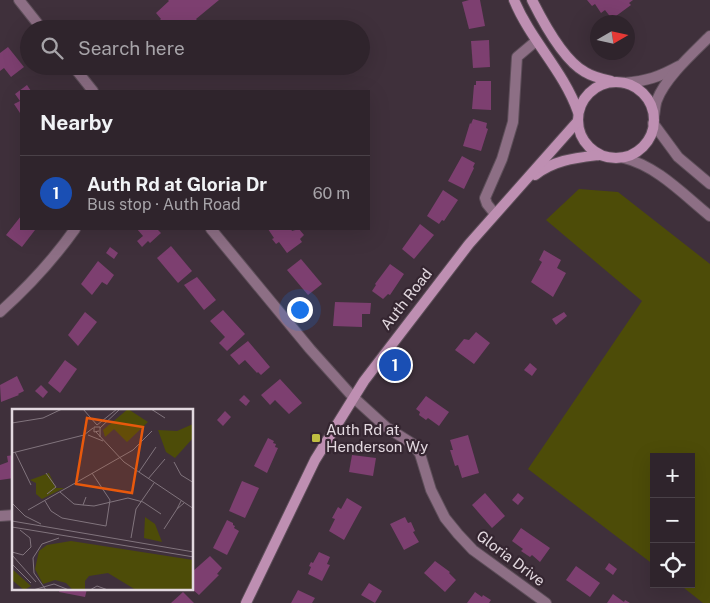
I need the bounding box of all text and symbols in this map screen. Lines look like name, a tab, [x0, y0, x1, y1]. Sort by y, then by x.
north arrow	[590, 15, 635, 60]
search box	[20, 20, 370, 75]
icon: search	[38, 34, 66, 62]
text: Search here	[78, 37, 185, 59]
text: Nearby	[40, 110, 113, 135]
text: Auth Rd at Gloria Dr	[87, 173, 267, 195]
text: 1	[53, 184, 59, 203]
text: 60 m	[313, 184, 350, 203]
text: Bus stop · Auth Road	[87, 195, 240, 214]
street label: Auth Road	[377, 265, 435, 333]
your location	[287, 297, 313, 323]
pin: 1	[379, 346, 411, 384]
inset map	[12, 409, 194, 590]
place label: Auth Rd at Henderson Wy	[326, 421, 428, 455]
marker: Auth Rd at Henderson Wy	[310, 432, 322, 444]
map controls	[650, 453, 695, 588]
button: +	[650, 453, 695, 498]
button: −	[650, 498, 695, 543]
street label: Gloria Drive	[474, 527, 548, 589]
button: locate	[650, 543, 695, 588]

